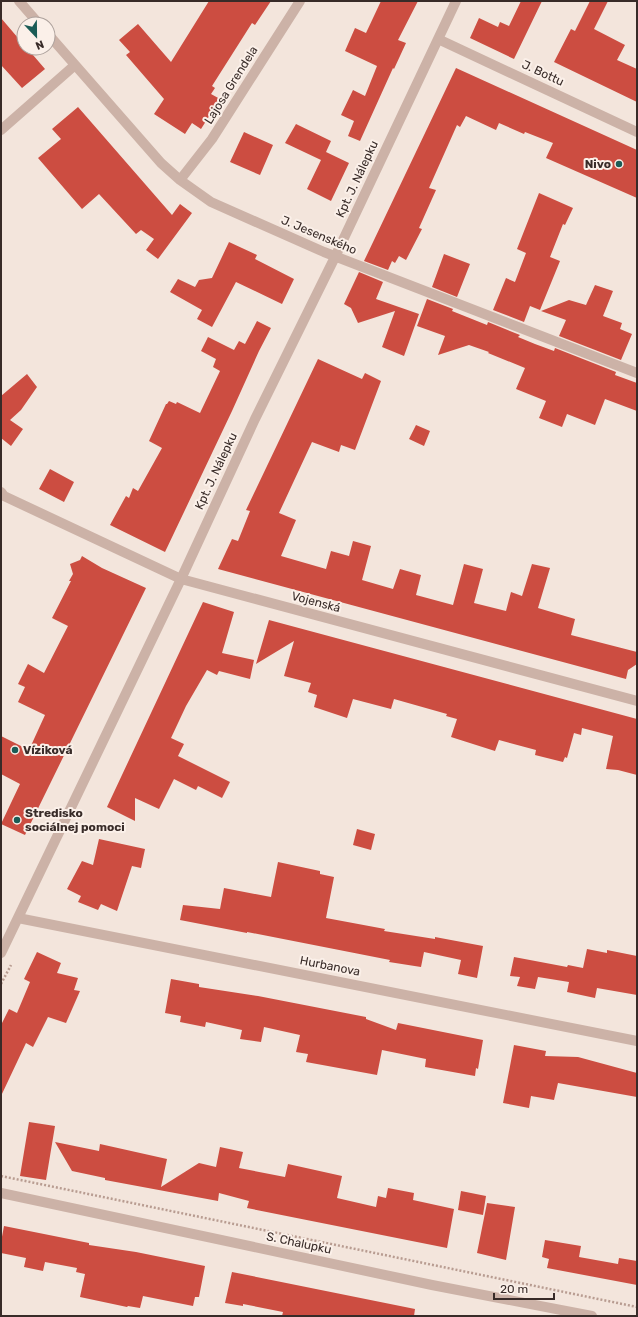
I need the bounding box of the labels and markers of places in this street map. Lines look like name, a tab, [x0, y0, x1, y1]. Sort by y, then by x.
place label: Nivo	[585, 157, 611, 171]
marker: Nivo	[614, 159, 624, 169]
place label: Víziková	[23, 743, 72, 757]
marker: Víziková	[10, 745, 20, 755]
place label: Stredisko sociálnej pomoci	[25, 806, 125, 834]
marker: Stredisko sociálnej pomoci	[12, 815, 22, 825]

